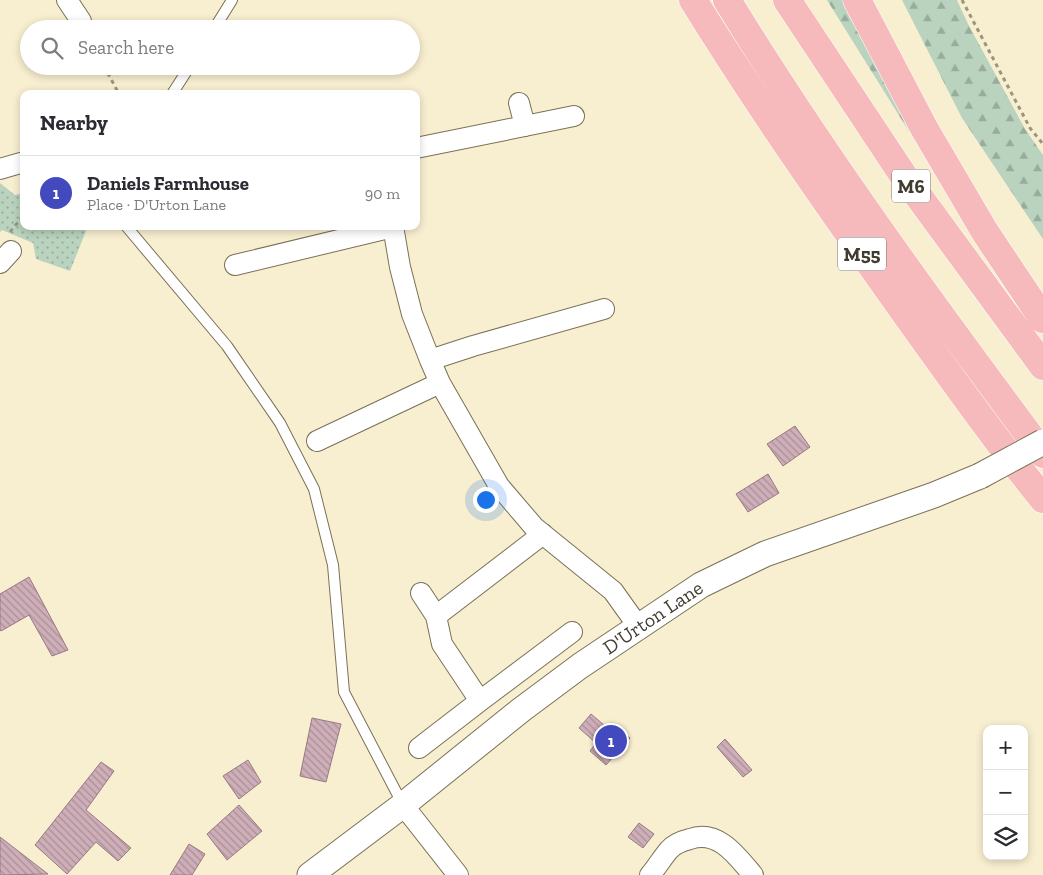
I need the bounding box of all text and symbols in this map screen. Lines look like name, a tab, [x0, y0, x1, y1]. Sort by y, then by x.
search box	[20, 20, 420, 75]
icon: search	[38, 34, 66, 62]
text: Search here	[78, 36, 174, 59]
text: Nearby	[40, 110, 108, 135]
road number: M6	[892, 170, 930, 202]
text: Daniels Farmhouse	[87, 172, 249, 195]
text: 1	[53, 184, 59, 203]
text: 90 m	[365, 184, 400, 203]
text: Place · D'Urton Lane	[87, 195, 226, 214]
road number: M55	[838, 238, 886, 270]
your location	[473, 487, 499, 513]
street label: D'Urton Lane	[598, 575, 707, 659]
pin: 1	[595, 722, 627, 760]
map controls	[983, 725, 1028, 860]
button: +	[983, 725, 1028, 770]
button: −	[983, 770, 1028, 815]
button: layers	[983, 815, 1028, 860]

